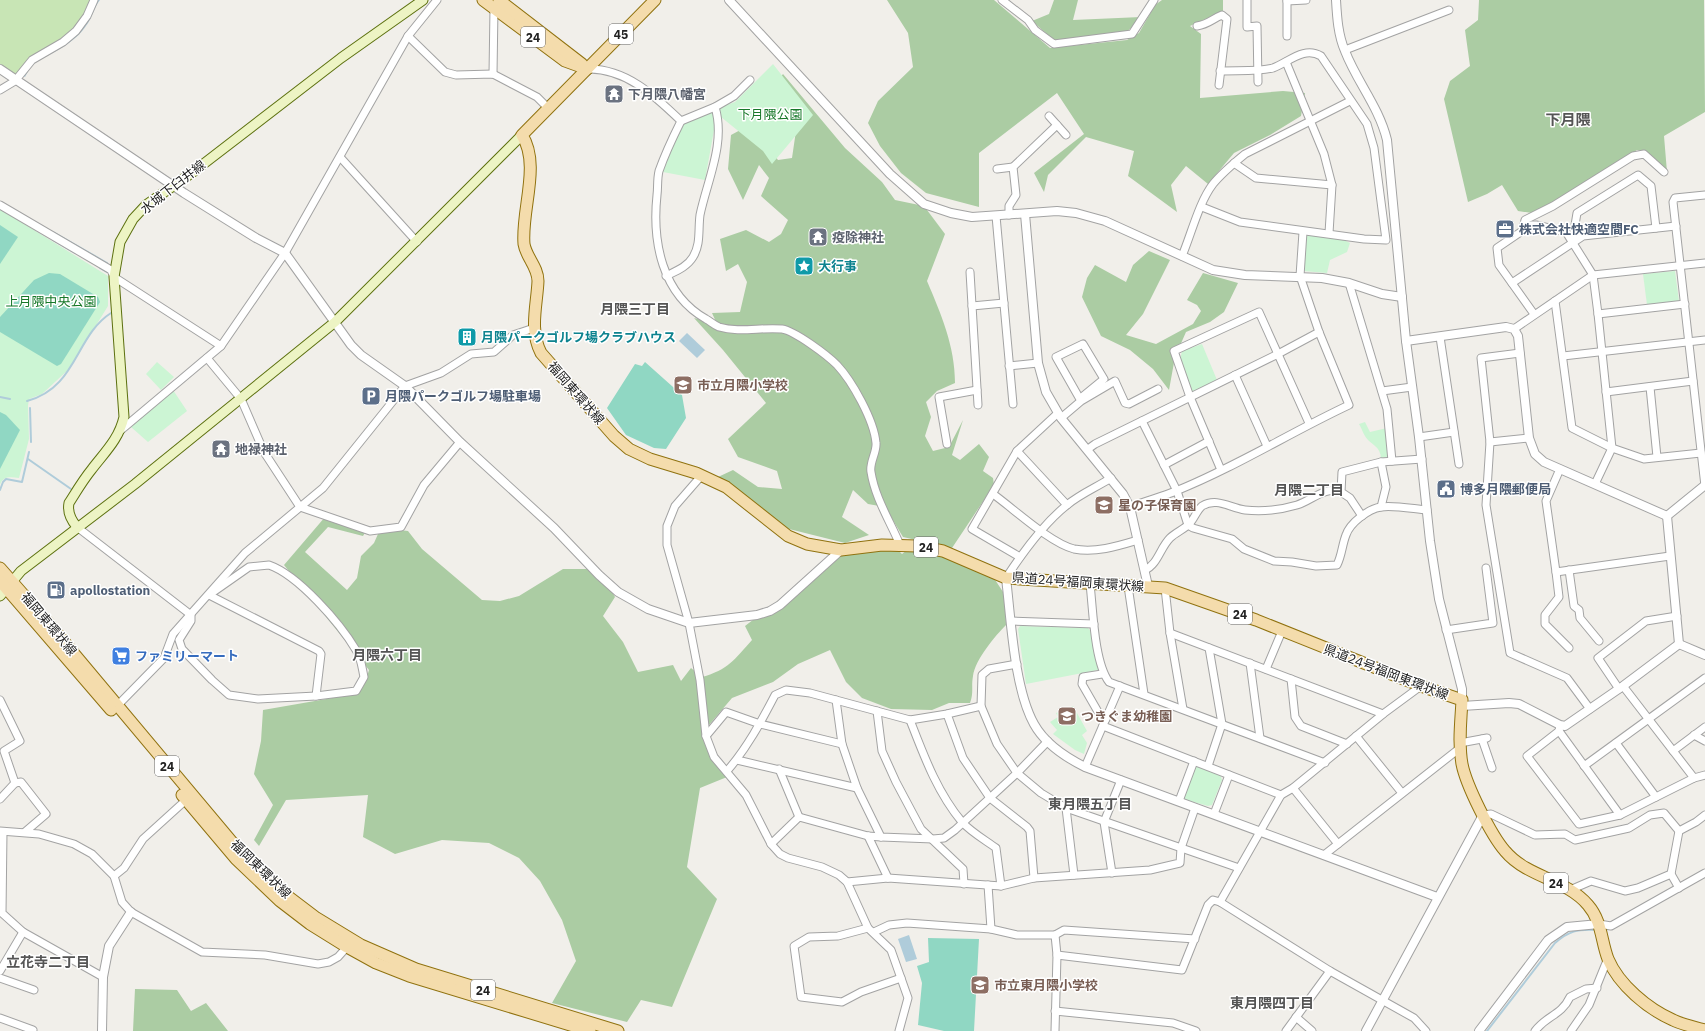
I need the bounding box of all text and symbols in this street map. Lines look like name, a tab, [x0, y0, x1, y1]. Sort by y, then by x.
road number: 45	[609, 24, 633, 44]
road number: 24	[521, 27, 545, 47]
temple icon: 下月隈八幡宮	[603, 83, 625, 105]
place label: 下月隈八幡宮	[628, 86, 706, 103]
park label: 下月隈公園	[737, 106, 803, 123]
district label: 下月隈	[1545, 110, 1591, 129]
street label: 水城下臼井線	[137, 156, 209, 218]
office icon: 株式会社快適空間FC	[1494, 218, 1516, 240]
place label: 株式会社快適空間FC	[1519, 221, 1639, 238]
temple icon: 疫除神社	[807, 226, 829, 248]
place label: 疫除神社	[832, 229, 884, 246]
place icon: 大行事	[793, 255, 815, 277]
place label: 大行事	[818, 258, 857, 275]
park label: 上月隈中央公園	[5, 293, 97, 310]
district label: 月隈三丁目	[600, 300, 670, 318]
building icon: 月隈パークゴルフ場クラブハウス	[456, 326, 478, 348]
place label: 月隈パークゴルフ場クラブハウス	[481, 329, 676, 346]
street label: 福岡東環状線	[544, 358, 608, 428]
school or university icon: 市立月隈小学校	[672, 374, 694, 396]
place label: 市立月隈小学校	[697, 377, 788, 394]
parking icon: 月隈パークゴルフ場駐車場	[360, 385, 382, 407]
place label: 月隈パークゴルフ場駐車場	[385, 388, 541, 405]
temple icon: 地禄神社	[210, 438, 232, 460]
place label: 地禄神社	[235, 441, 287, 458]
public building icon: 博多月隈郵便局	[1435, 478, 1457, 500]
district label: 月隈二丁目	[1274, 481, 1344, 499]
place label: 博多月隈郵便局	[1460, 481, 1551, 498]
school or university icon: 星の子保育園	[1093, 494, 1115, 516]
place label: 星の子保育園	[1118, 497, 1196, 514]
road number: 24	[914, 537, 938, 557]
street label: 県道24号福岡東環状線	[1011, 569, 1145, 595]
fuel station icon: apollostation	[45, 579, 67, 601]
place label: apollostation	[70, 582, 150, 599]
street label: 福岡東環状線	[17, 589, 81, 659]
road number: 24	[1228, 604, 1252, 624]
street label: 県道24号福岡東環状線	[1321, 640, 1451, 704]
supermarket icon: ファミリーマート	[110, 645, 132, 667]
district label: 月隈六丁目	[352, 646, 422, 664]
place label: ファミリーマート	[135, 648, 239, 665]
school or university icon: つきぐま幼稚園	[1056, 705, 1078, 727]
place label: つきぐま幼稚園	[1081, 708, 1172, 725]
road number: 24	[155, 756, 179, 776]
district label: 東月隈五丁目	[1048, 795, 1132, 813]
street label: 福岡東環状線	[227, 836, 295, 902]
road number: 24	[1544, 873, 1568, 893]
district label: 立花寺二丁目	[6, 953, 90, 971]
school or university icon: 市立東月隈小学校	[969, 974, 991, 996]
place label: 市立東月隈小学校	[994, 977, 1098, 994]
road number: 24	[471, 980, 495, 1000]
district label: 東月隈四丁目	[1230, 994, 1314, 1012]

